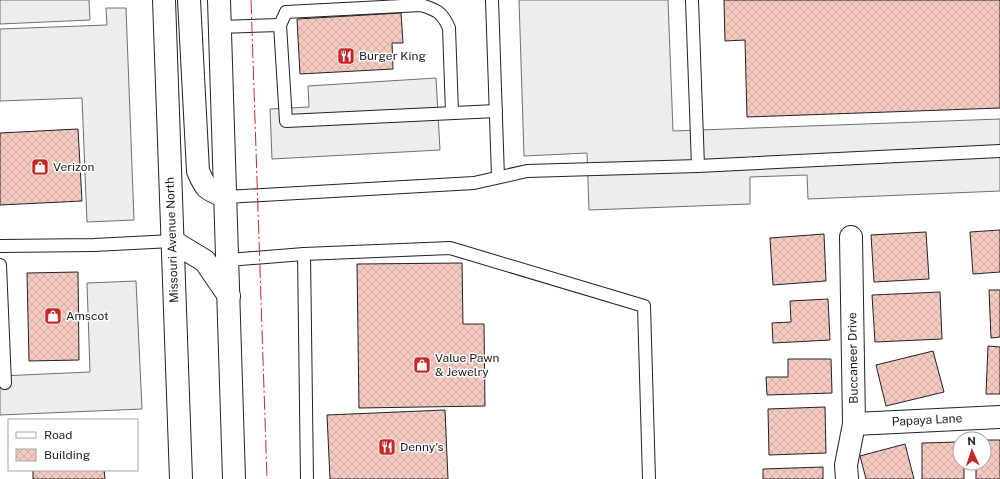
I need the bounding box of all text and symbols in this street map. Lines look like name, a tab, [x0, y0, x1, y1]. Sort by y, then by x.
restaurant icon: Burger King	[336, 46, 356, 66]
place label: Burger King	[359, 49, 426, 63]
shop icon: Verizon	[30, 157, 50, 177]
place label: Verizon	[53, 160, 94, 174]
street label: Missouri Avenue North	[163, 177, 181, 303]
shop icon: Amscot	[43, 306, 63, 326]
place label: Amscot	[66, 309, 109, 323]
street label: Buccaneer Drive	[845, 312, 861, 404]
place label: Value Pawn & Jewelry	[435, 351, 500, 379]
shop icon: Value Pawn & Jewelry	[412, 355, 432, 375]
street label: Papaya Lane	[891, 411, 963, 429]
legend	[8, 419, 138, 471]
text: Road	[44, 428, 72, 442]
north arrow	[952, 431, 992, 471]
text: N	[967, 435, 976, 447]
restaurant icon: Denny's	[377, 437, 397, 457]
place label: Denny's	[400, 440, 443, 454]
text: Building	[44, 448, 90, 462]

